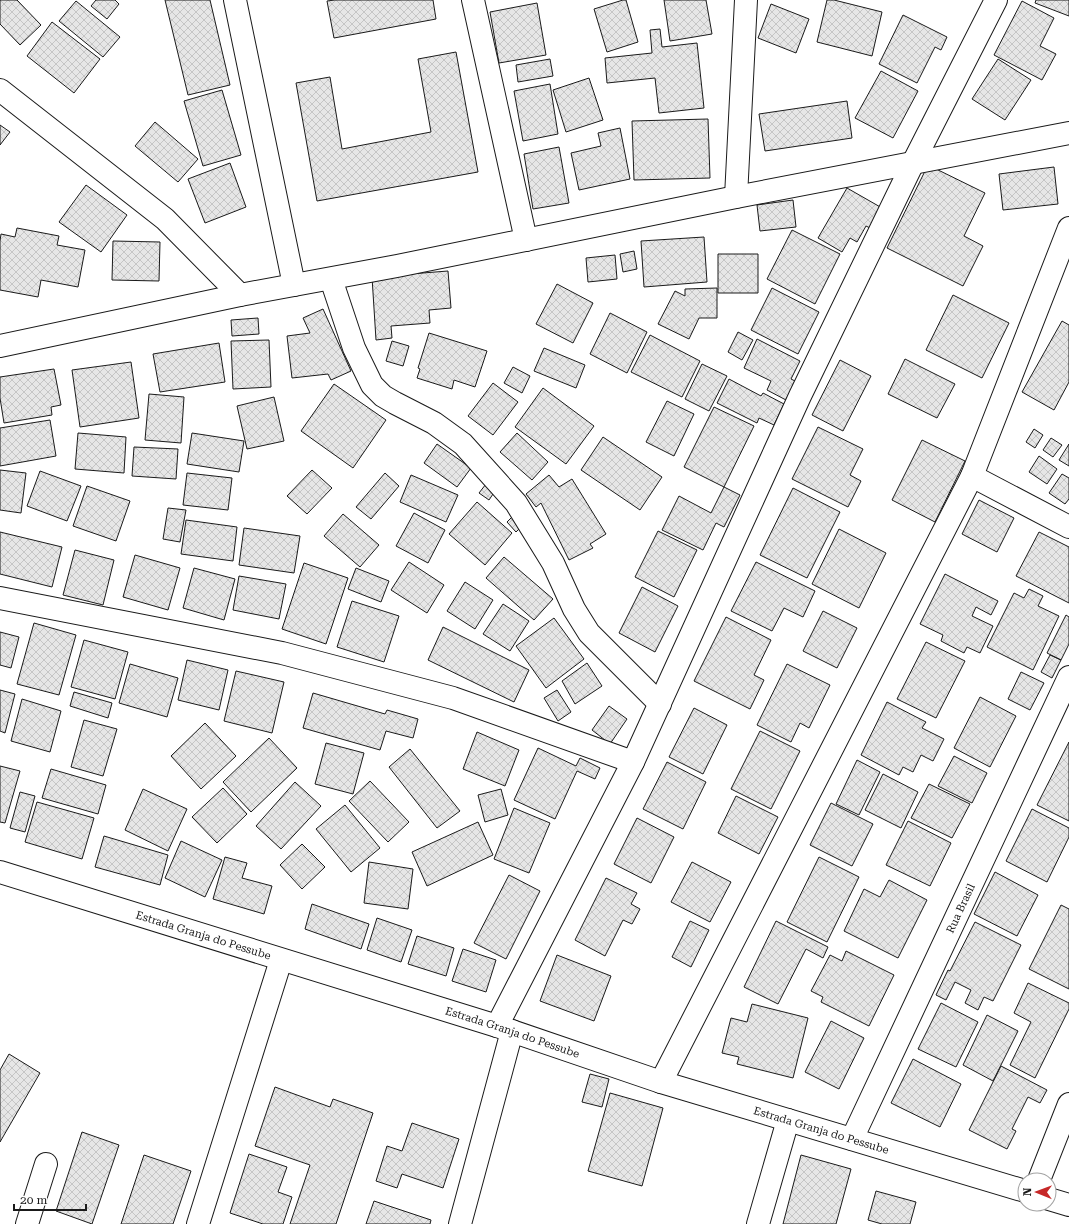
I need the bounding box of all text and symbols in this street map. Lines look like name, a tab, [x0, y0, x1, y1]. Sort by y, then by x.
street label: Rua Brasil	[944, 881, 978, 935]
street label: Estrada Granja do Pessube	[134, 908, 272, 963]
street label: Estrada Granja do Pessube	[444, 1004, 581, 1061]
street label: Estrada Granja do Pessube	[752, 1104, 890, 1157]
north arrow	[1017, 1172, 1057, 1212]
scale bar	[14, 1186, 86, 1212]
text: N	[1021, 1187, 1034, 1196]
text: 20 m	[20, 1193, 47, 1207]

